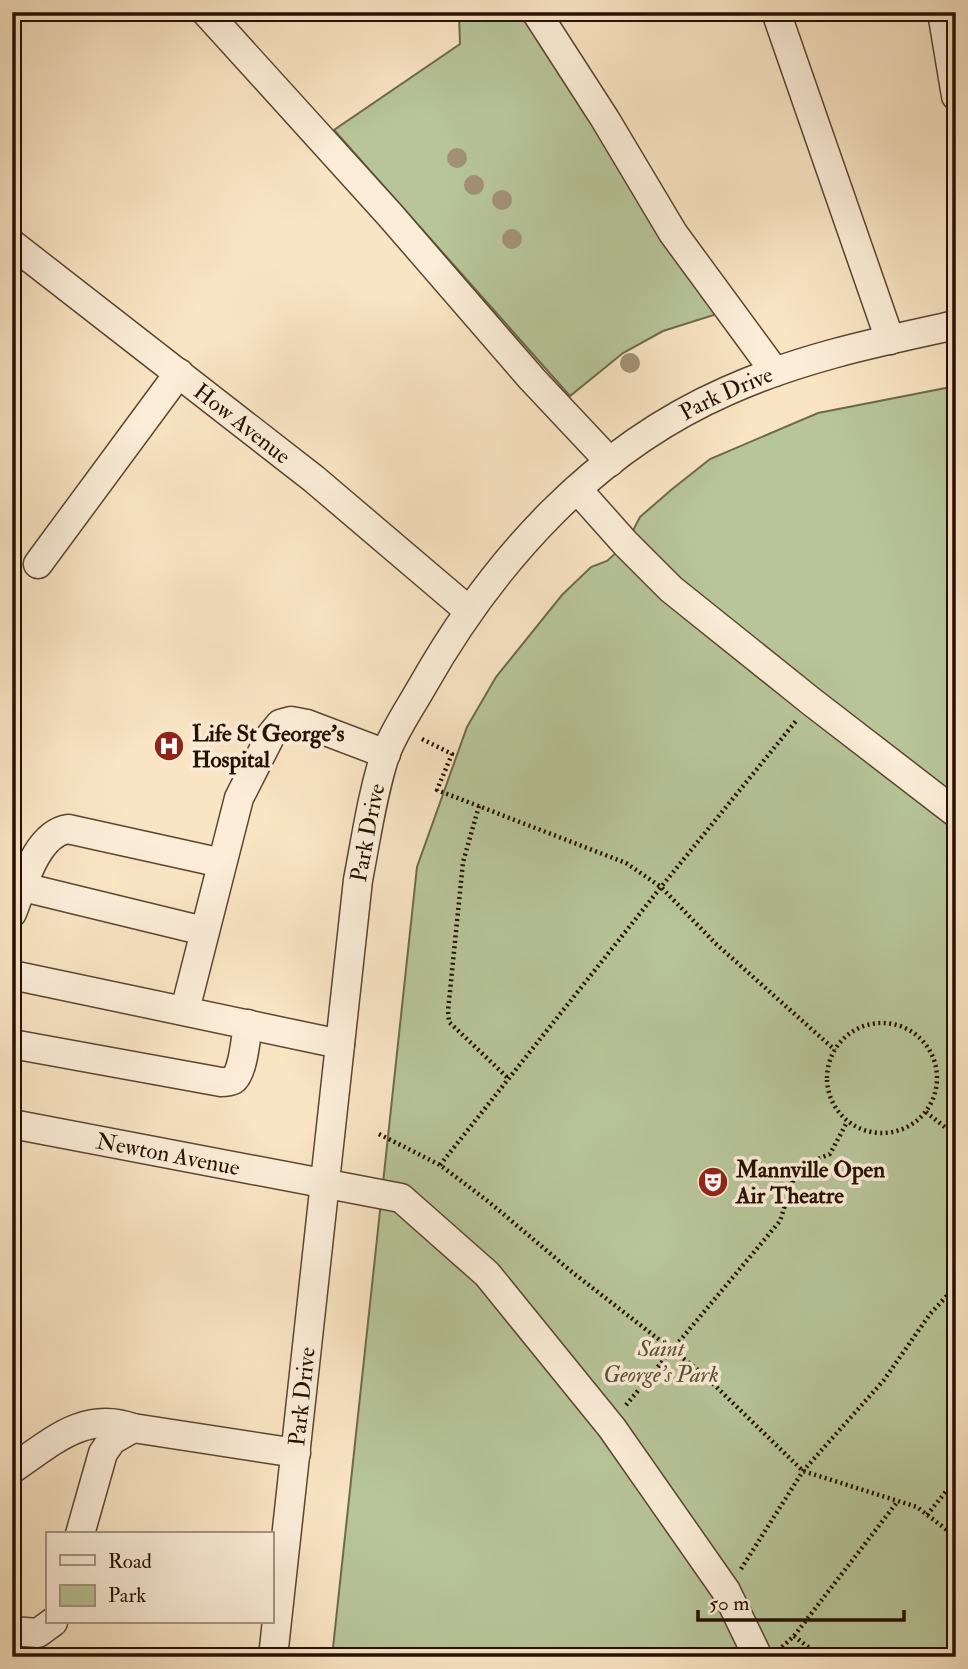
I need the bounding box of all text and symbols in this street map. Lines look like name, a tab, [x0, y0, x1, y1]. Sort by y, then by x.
street label: Park Drive	[674, 359, 777, 427]
street label: How Avenue	[188, 377, 297, 470]
place label: Life St George's Hospital	[192, 719, 345, 775]
hospital icon: Life St George's Hospital	[152, 729, 186, 763]
street label: Park Drive	[343, 780, 391, 884]
street label: Newton Avenue	[94, 1126, 243, 1182]
place label: Mannville Open Air Theatre	[735, 1155, 885, 1210]
theatre icon: Mannville Open Air Theatre	[696, 1165, 730, 1199]
park label: Saint George's Park	[603, 1334, 719, 1389]
street label: Park Drive	[282, 1345, 321, 1448]
legend	[46, 1532, 273, 1624]
text: Road	[108, 1548, 153, 1575]
scale bar	[698, 1578, 905, 1622]
text: Park	[108, 1582, 146, 1609]
text: 50 m	[709, 1590, 750, 1617]

